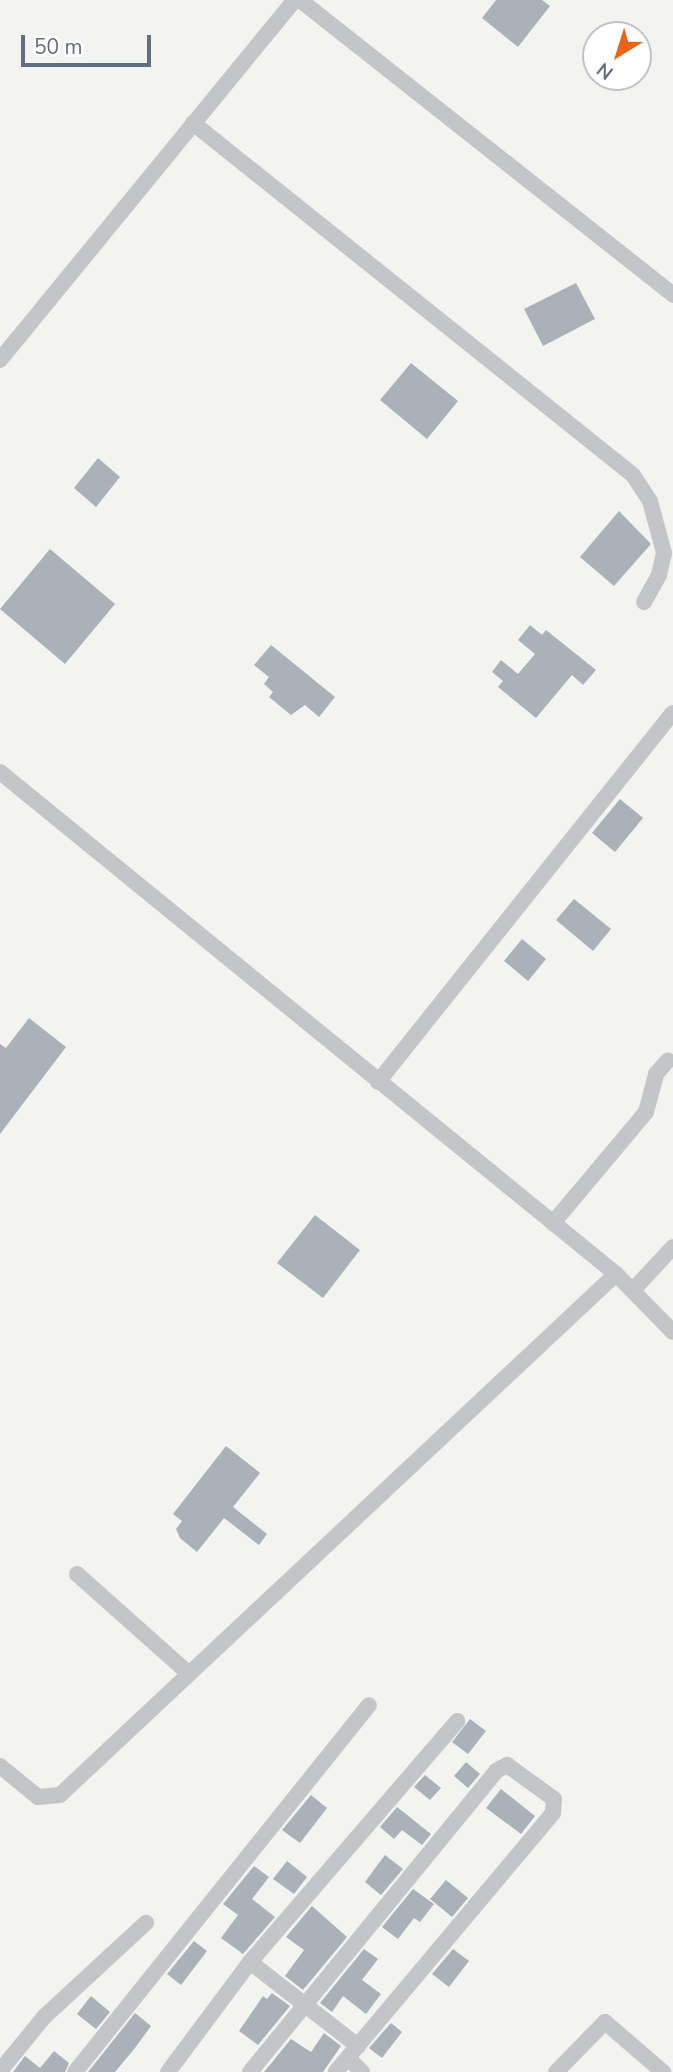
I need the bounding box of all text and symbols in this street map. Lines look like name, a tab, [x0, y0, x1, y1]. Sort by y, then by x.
scale bar	[24, 21, 154, 65]
north arrow	[582, 21, 652, 91]
text: 50 m	[34, 33, 83, 61]
text: N	[592, 56, 619, 86]

